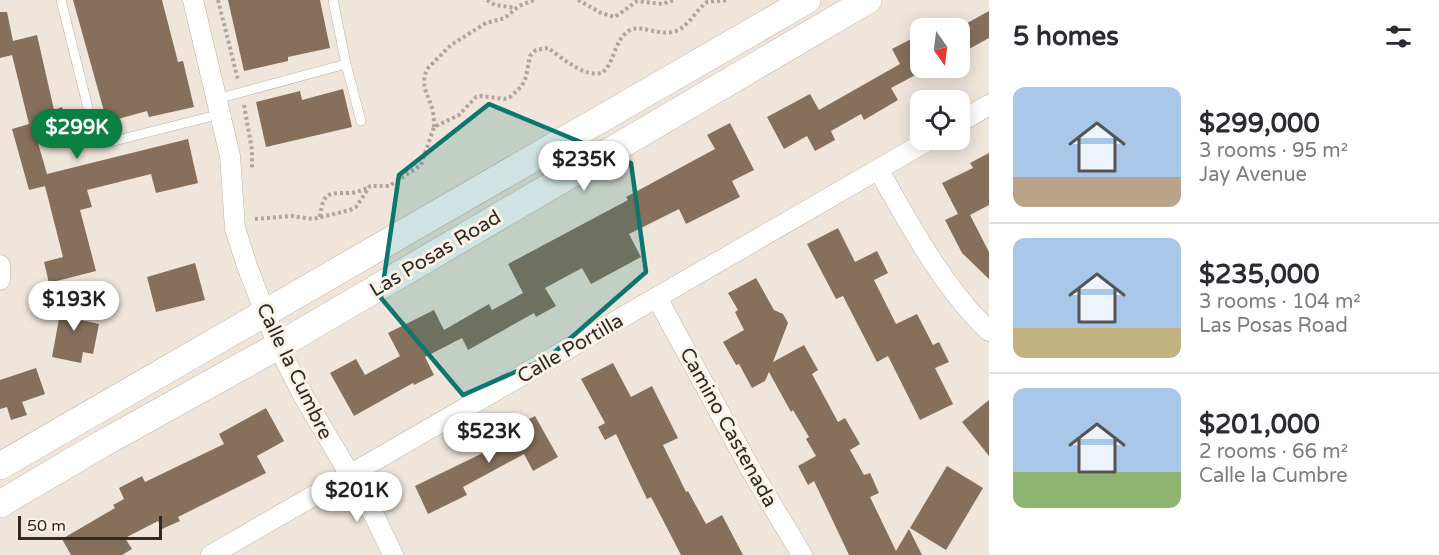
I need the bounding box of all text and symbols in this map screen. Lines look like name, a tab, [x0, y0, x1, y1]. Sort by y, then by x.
north arrow	[910, 18, 970, 78]
map controls	[910, 18, 970, 150]
icon: filters	[1382, 20, 1415, 53]
text: 5 homes	[1013, 21, 1119, 52]
button: locate	[910, 90, 970, 150]
text: $299,000	[1199, 108, 1320, 139]
pin: $299K	[35, 109, 119, 160]
icon: home	[1061, 111, 1133, 183]
text: $299K	[45, 116, 109, 140]
text: 3 rooms · 95 m²	[1199, 139, 1348, 163]
pin: $235K	[542, 141, 626, 192]
text: $235K	[552, 148, 616, 172]
text: Jay Avenue	[1199, 163, 1307, 187]
street label: Las Posas Road	[366, 205, 505, 302]
text: $235,000	[1199, 259, 1319, 290]
icon: home	[1061, 262, 1133, 334]
pin: $193K	[32, 281, 116, 332]
text: $193K	[42, 288, 106, 312]
text: 3 rooms · 104 m²	[1199, 290, 1361, 314]
street label: Calle la Cumbre	[251, 299, 337, 443]
street label: Calle Portilla	[513, 309, 628, 389]
text: Las Posas Road	[1199, 314, 1348, 338]
street label: Camino Castenada	[674, 343, 782, 511]
text: $201,000	[1199, 409, 1320, 440]
icon: home	[1061, 412, 1133, 484]
pin: $523K	[447, 413, 531, 464]
text: $523K	[457, 420, 521, 444]
text: 2 rooms · 66 m²	[1199, 440, 1348, 464]
text: Calle la Cumbre	[1199, 464, 1348, 488]
pin: $201K	[315, 472, 399, 523]
text: $201K	[325, 479, 389, 503]
scale bar	[18, 513, 162, 540]
text: 50 m	[27, 516, 66, 536]

